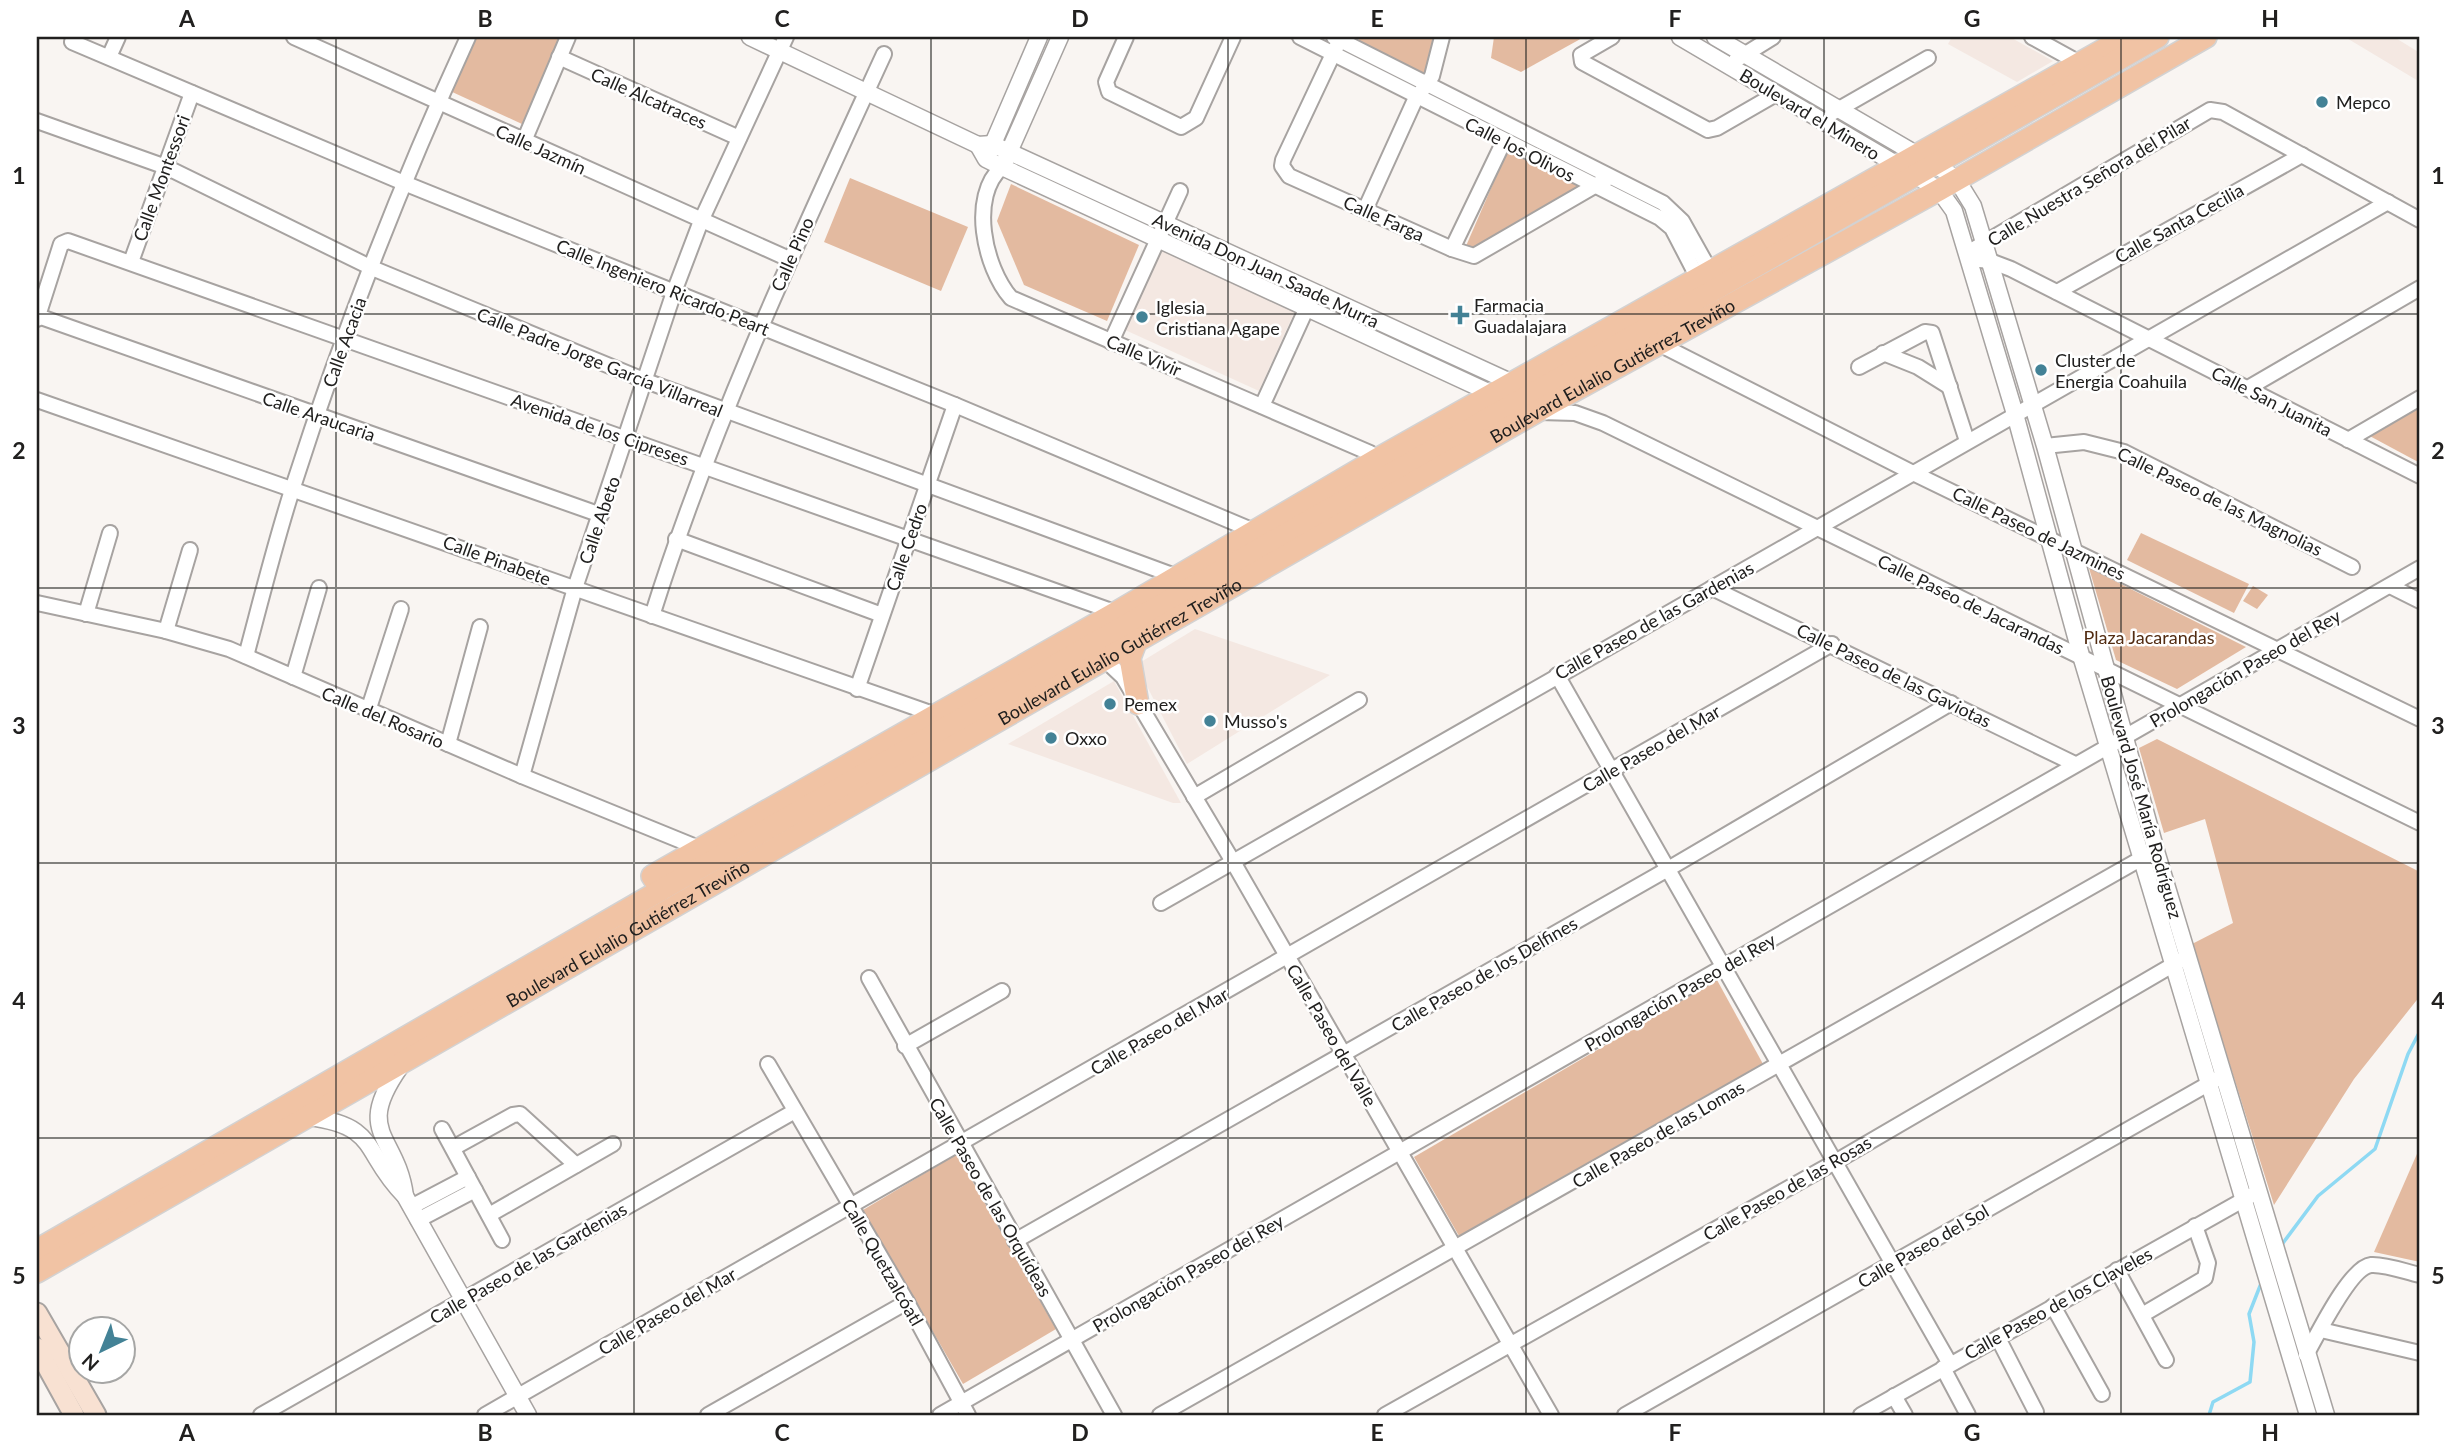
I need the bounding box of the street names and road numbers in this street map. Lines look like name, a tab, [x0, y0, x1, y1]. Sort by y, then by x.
street label: Calle Alcatraces	[588, 63, 710, 133]
street label: Boulevard el Minero	[1736, 64, 1884, 164]
street label: Calle Nuestra Señora del Pilar	[1983, 111, 2195, 251]
street label: Calle Montessori	[128, 112, 194, 244]
street label: Calle los Olivos	[1461, 112, 1579, 186]
street label: Calle Jazmín	[492, 119, 590, 179]
street label: Calle Santa Cecilia	[2111, 179, 2247, 267]
street label: Calle Farga	[1340, 190, 1428, 246]
street label: Avenida Don Juan Saade Murra	[1149, 208, 1383, 332]
street label: Calle Pino	[766, 213, 818, 295]
street label: Calle Ingeniero Ricardo Peart	[553, 234, 773, 340]
street label: Calle Acacia	[318, 294, 370, 390]
street label: Boulevard Eulalio Gutiérrez Treviño	[1486, 294, 1739, 447]
street label: Calle Padre Jorge García Villarreal	[474, 302, 726, 422]
street label: Calle Vivir	[1103, 329, 1185, 381]
street label: Calle San Juanita	[2208, 361, 2336, 441]
street label: Calle Araucaria	[260, 386, 378, 446]
street label: Avenida de los Cipreses	[508, 388, 692, 470]
street label: Calle Paseo de las Magnolias	[2114, 442, 2326, 560]
street label: Calle Abeto	[574, 473, 624, 567]
street label: Calle Paseo de Jazmines	[1949, 482, 2129, 585]
street label: Calle Cedro	[881, 500, 931, 594]
street label: Calle Pinabete	[440, 530, 554, 590]
street label: Calle Paseo de Jacarandas	[1874, 549, 2068, 659]
street label: Calle Paseo de las Gardenias	[1551, 556, 1757, 684]
street label: Boulevard Eulalio Gutiérrez Treviño	[994, 573, 1245, 730]
street label: Prolongación Paseo del Rey	[2146, 604, 2345, 732]
street label: Calle Paseo de las Gaviotas	[1793, 618, 1995, 732]
street label: Boulevard José María Rodríguez	[2097, 673, 2187, 921]
street label: Calle del Rosario	[319, 681, 447, 753]
street label: Calle Paseo del Mar	[1578, 699, 1724, 796]
street label: Boulevard Eulalio Gutiérrez Treviño	[502, 855, 753, 1012]
street label: Calle Paseo de los Delfines	[1387, 912, 1581, 1036]
street label: Prolongación Paseo del Rey	[1581, 928, 1780, 1056]
street label: Calle Paseo del Valle	[1282, 960, 1382, 1110]
street label: Calle Paseo del Mar	[1086, 982, 1232, 1079]
street label: Calle Paseo de las Lomas	[1568, 1076, 1748, 1192]
street label: Calle Paseo de las Orquídeas	[925, 1094, 1057, 1301]
street label: Calle Paseo de las Rosas	[1699, 1131, 1875, 1245]
street label: Calle Quetzalcóatl	[838, 1194, 928, 1330]
street label: Calle Paseo de las Gardenias	[426, 1197, 631, 1328]
street label: Calle Paseo del Sol	[1854, 1200, 1992, 1292]
street label: Prolongación Paseo del Rey	[1089, 1209, 1288, 1337]
street label: Calle Paseo de los Claveles	[1960, 1242, 2156, 1364]
street label: Calle Paseo del Mar	[594, 1262, 740, 1359]

